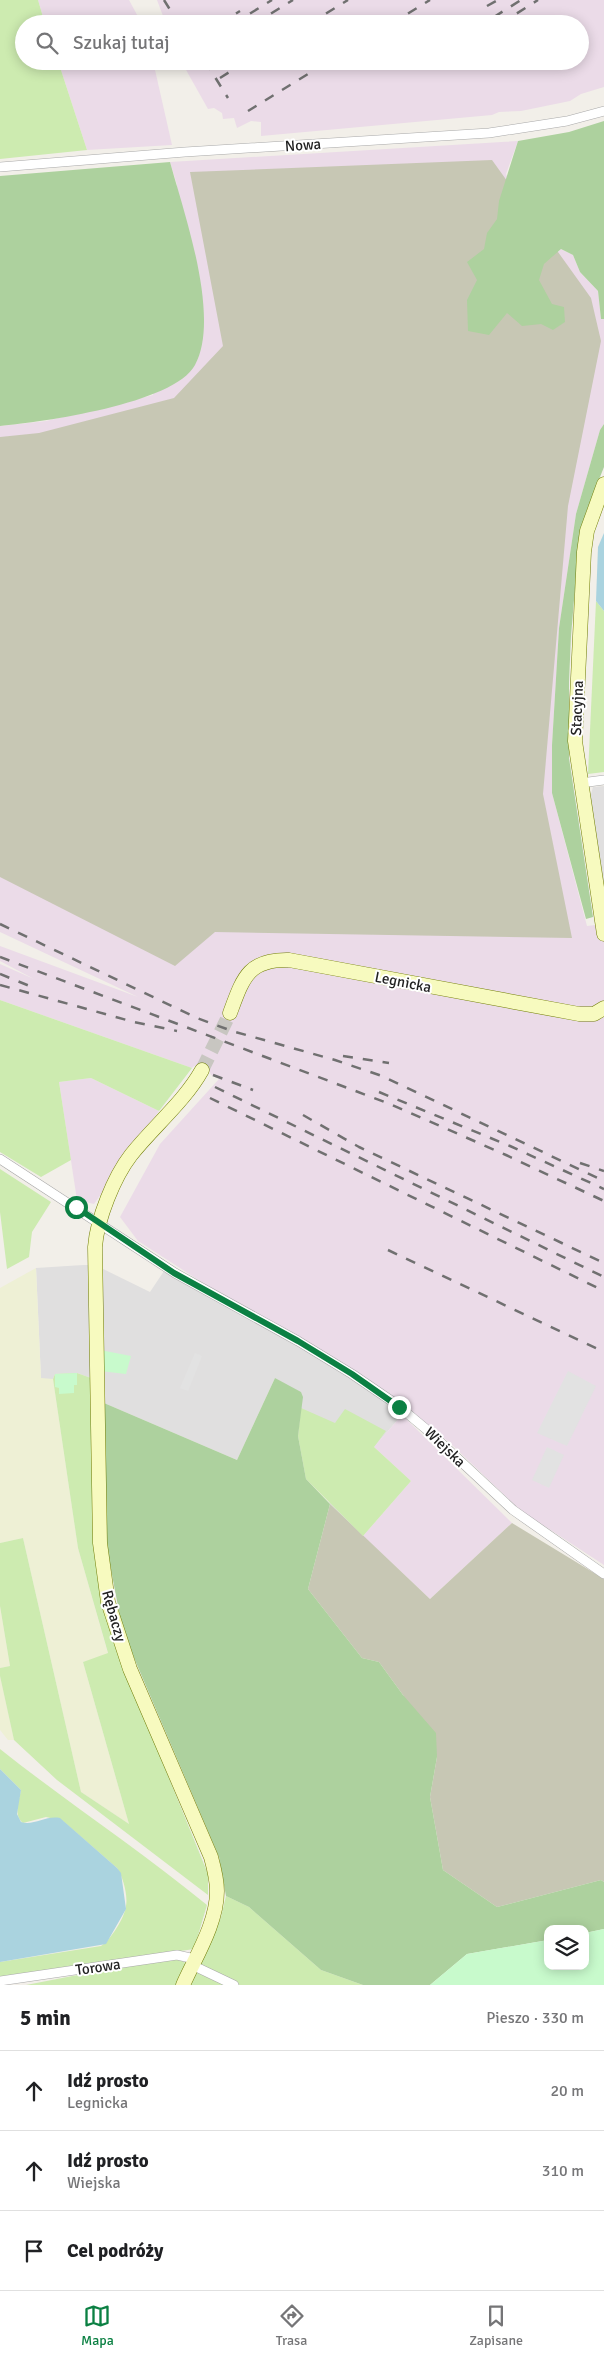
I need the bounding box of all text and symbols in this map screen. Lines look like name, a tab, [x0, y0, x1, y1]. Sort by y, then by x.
search box	[15, 15, 589, 70]
icon: search	[33, 29, 61, 57]
text: Szukaj tutaj	[73, 31, 170, 55]
street label: Nowa	[284, 135, 322, 155]
street label: Stacyjna	[567, 680, 587, 736]
street label: Legnicka	[373, 968, 433, 996]
route start	[65, 1196, 88, 1219]
route end	[388, 1396, 411, 1419]
street label: Wiejska	[421, 1423, 469, 1471]
street label: Rębaczy	[98, 1588, 130, 1644]
map controls	[544, 1925, 589, 1970]
button: layers	[544, 1925, 589, 1970]
street label: Torowa	[74, 1955, 122, 1979]
text: 5 min	[20, 2005, 71, 2031]
text: Pieszo · 330 m	[486, 2008, 584, 2028]
text: Idź prosto	[67, 2069, 149, 2093]
icon: ahead	[20, 2077, 48, 2105]
text: 20 m	[550, 2081, 584, 2101]
text: Legnicka	[67, 2093, 128, 2113]
text: Idź prosto	[67, 2149, 149, 2173]
icon: ahead	[20, 2157, 48, 2185]
text: 310 m	[542, 2161, 584, 2181]
text: Wiejska	[67, 2173, 121, 2193]
icon: arrive	[20, 2237, 48, 2265]
text: Cel podróży	[67, 2239, 163, 2263]
tab: Mapa	[81, 2302, 114, 2349]
tab: Trasa	[276, 2302, 307, 2349]
tab: Zapisane	[469, 2302, 523, 2349]

